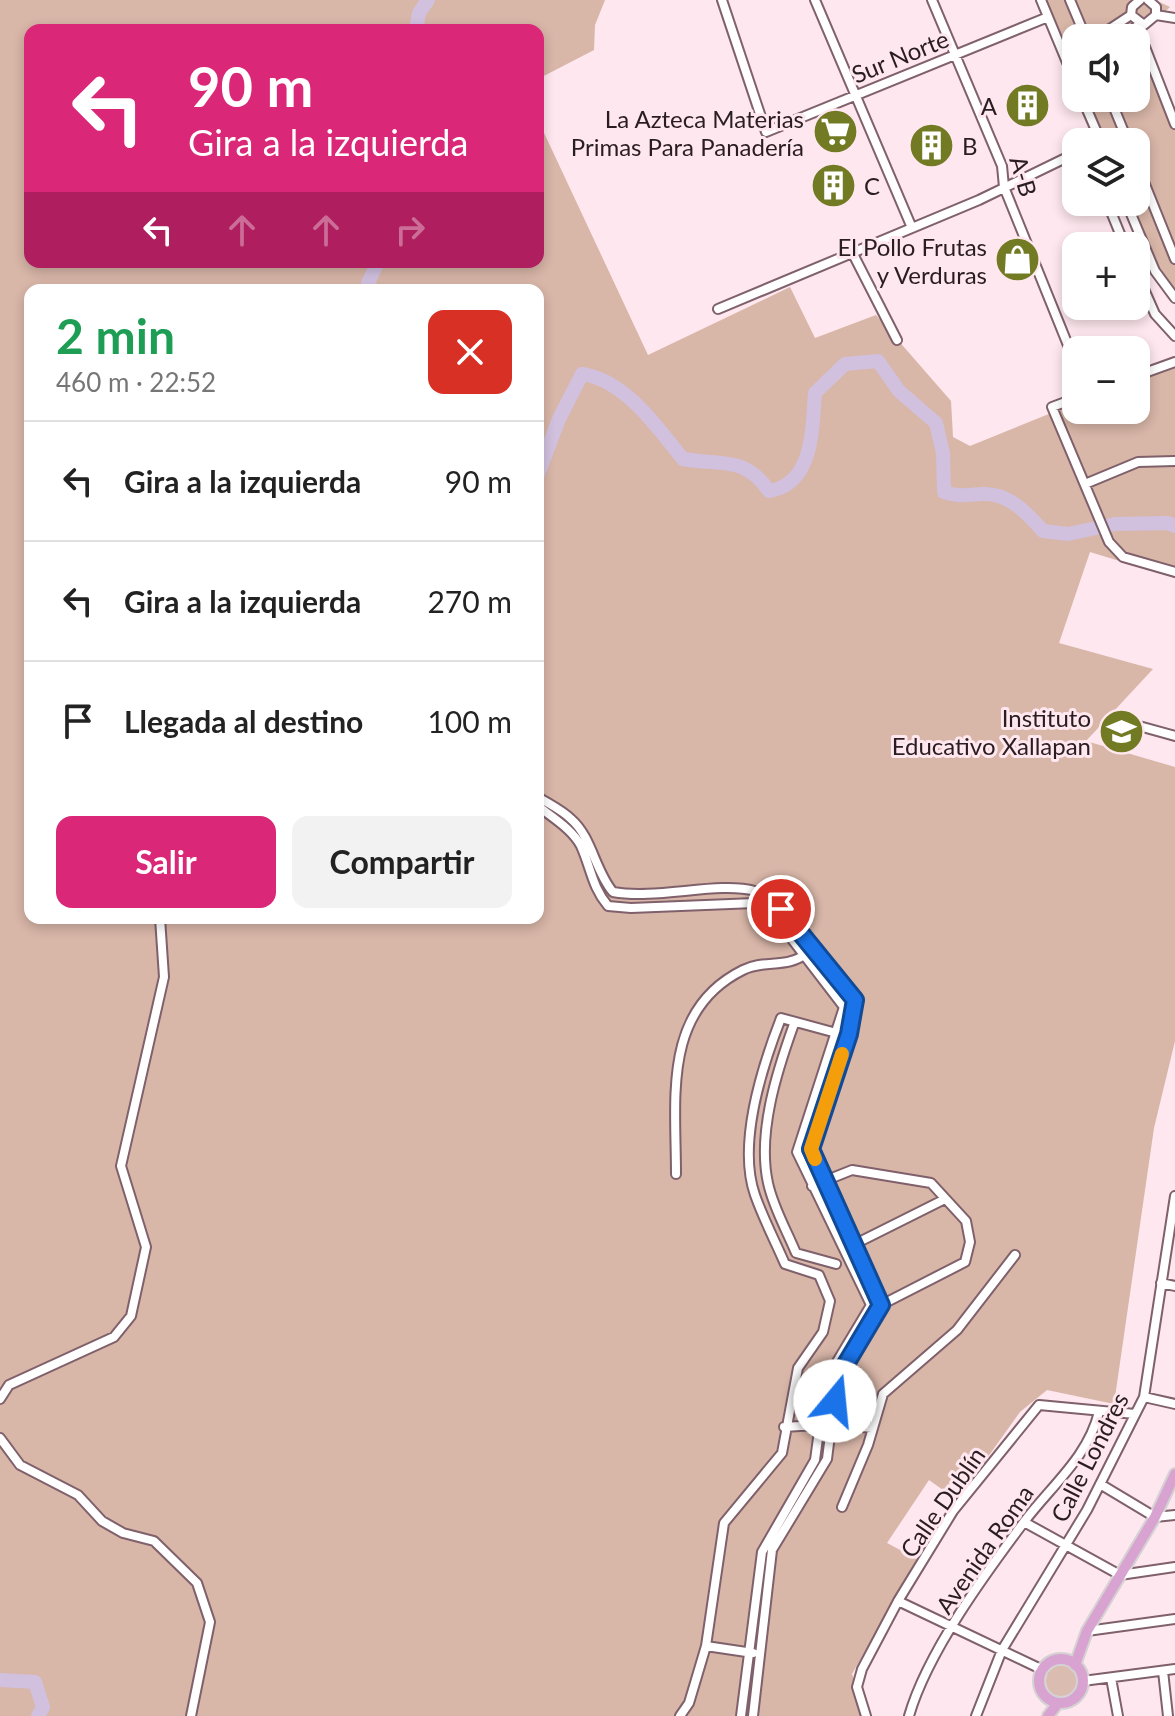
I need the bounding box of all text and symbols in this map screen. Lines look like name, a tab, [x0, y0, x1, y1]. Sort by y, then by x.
street label: Sur Norte	[847, 23, 953, 89]
map controls	[1062, 24, 1150, 424]
button: sound	[1062, 24, 1150, 112]
text: 90 m	[188, 52, 313, 119]
icon: left	[56, 56, 160, 160]
building icon: A	[1004, 81, 1052, 129]
place label: A	[981, 91, 998, 120]
place label: La Azteca Materias Primas Para Panadería	[571, 104, 804, 161]
supermarket icon: La Azteca Materias Primas Para Panadería	[811, 108, 859, 156]
text: Gira a la izquierda	[188, 120, 468, 164]
building icon: B	[907, 121, 955, 169]
button: layers	[1062, 128, 1150, 216]
place label: B	[962, 131, 978, 160]
street label: A-B	[1004, 152, 1044, 200]
building icon: C	[809, 161, 857, 209]
place label: C	[864, 171, 880, 200]
icon: left	[136, 208, 180, 252]
icon: ahead	[220, 208, 264, 252]
icon: ahead	[304, 208, 348, 252]
icon: right	[388, 208, 432, 252]
place label: El Pollo Frutas y Verduras	[837, 232, 987, 289]
button: +	[1062, 232, 1150, 320]
shop icon: El Pollo Frutas y Verduras	[994, 236, 1042, 284]
text: 2 min	[56, 307, 175, 364]
button: close	[428, 310, 512, 394]
button: −	[1062, 336, 1150, 424]
text: 460 m · 22:52	[56, 366, 216, 398]
icon: left	[56, 459, 100, 503]
text: Gira a la izquierda	[124, 463, 361, 499]
text: 90 m	[445, 463, 512, 499]
icon: left	[56, 579, 100, 623]
text: Gira a la izquierda	[124, 583, 361, 619]
text: 270 m	[427, 583, 512, 619]
icon: arrive	[56, 699, 100, 743]
text: Llegada al destino	[124, 703, 363, 739]
text: 100 m	[427, 703, 512, 739]
place label: Instituto Educativo Xallapan	[892, 703, 1091, 760]
school or university icon: Instituto Educativo Xallapan	[1098, 707, 1146, 755]
button: Salir	[56, 816, 276, 908]
button: Compartir	[292, 816, 512, 908]
pin	[747, 875, 815, 943]
icon: arrive	[759, 887, 803, 931]
position arrow	[793, 1359, 877, 1443]
street label: Calle Londres	[1044, 1387, 1134, 1527]
street label: Calle Dublín	[893, 1441, 991, 1563]
street label: Avenida Roma	[929, 1479, 1039, 1619]

